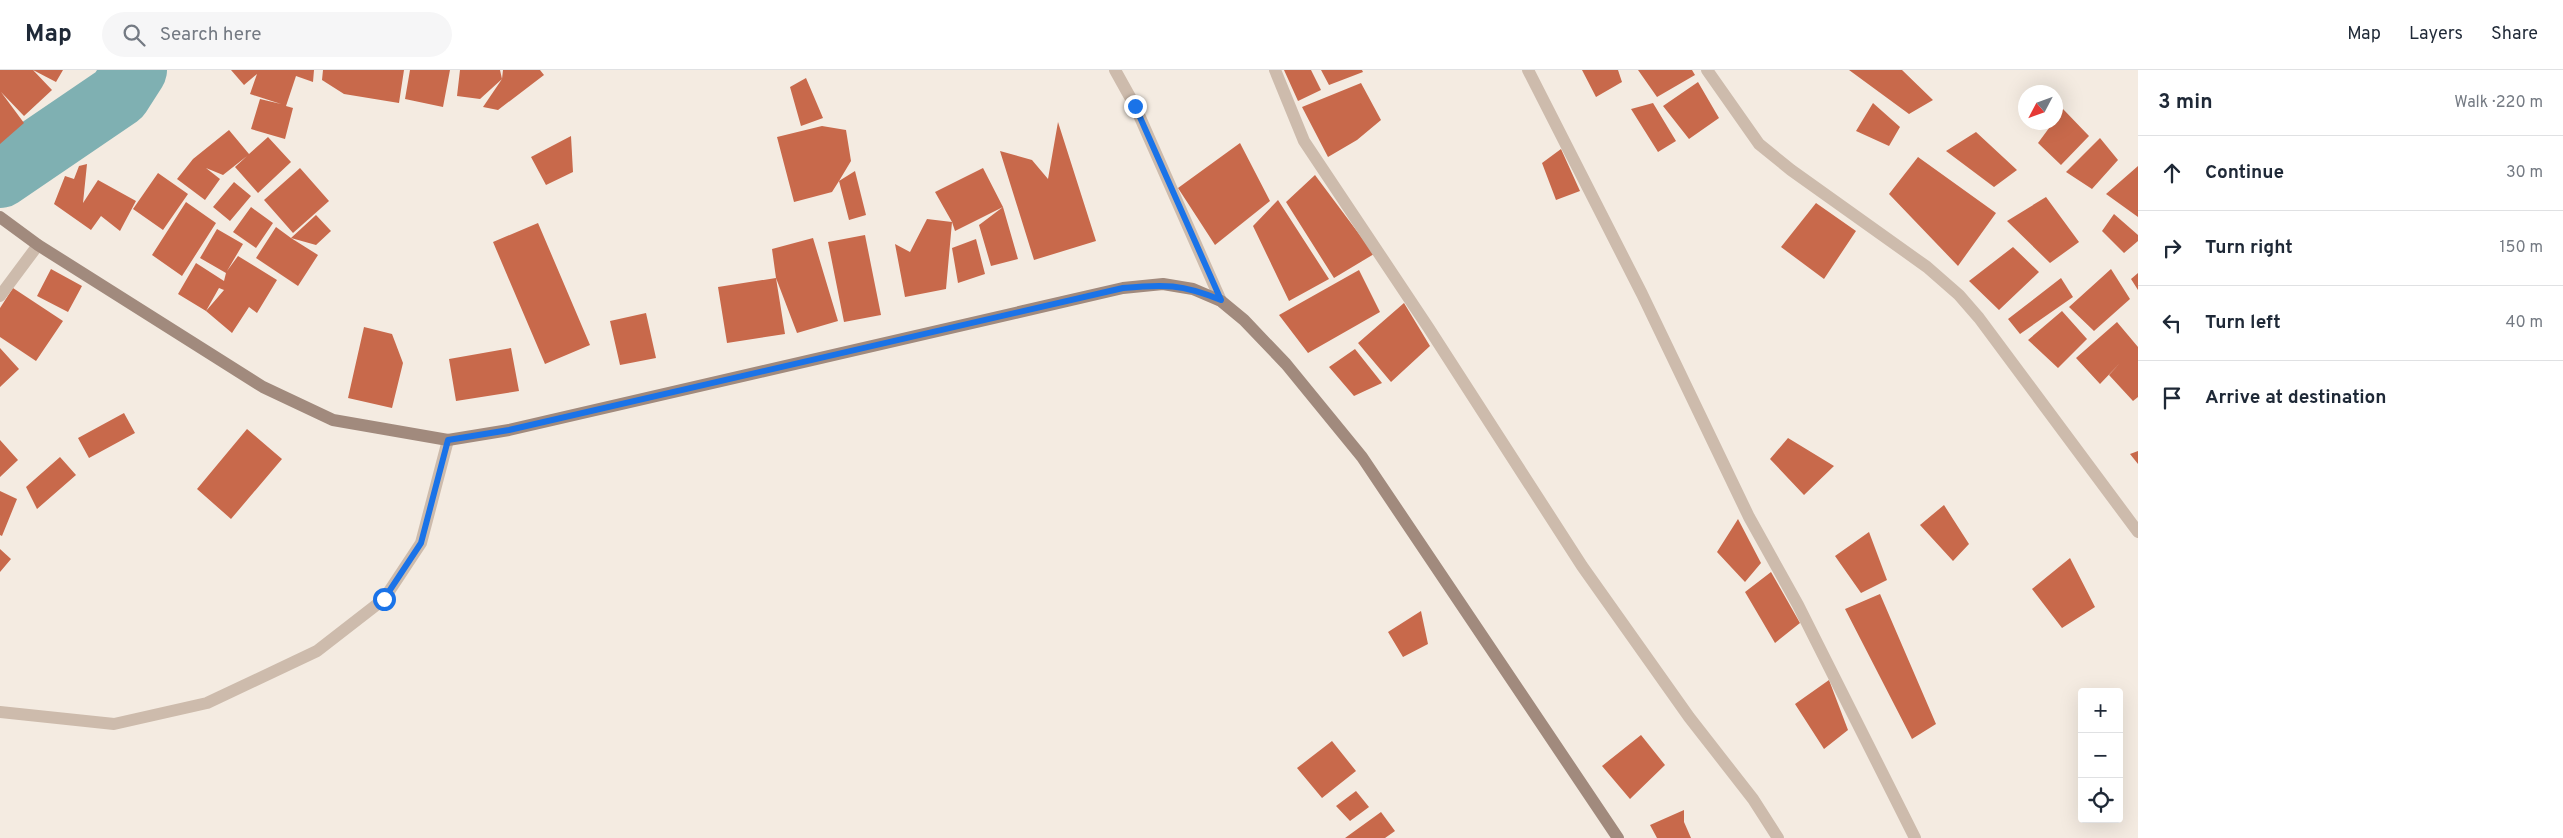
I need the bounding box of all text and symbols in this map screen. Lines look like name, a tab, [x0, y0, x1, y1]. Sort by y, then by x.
search box	[102, 12, 452, 57]
text: Map	[25, 20, 72, 50]
icon: search	[120, 21, 148, 49]
text: Search here	[160, 23, 261, 47]
text: Map	[2347, 23, 2381, 46]
text: Layers	[2409, 23, 2463, 46]
text: Share	[2491, 23, 2538, 46]
north arrow	[2018, 85, 2063, 130]
text: 3 min	[2158, 89, 2213, 116]
text: Walk · 220 m	[2454, 93, 2543, 113]
route end	[1124, 95, 1147, 118]
icon: ahead	[2158, 159, 2186, 187]
text: Continue	[2205, 161, 2284, 185]
text: 30 m	[2506, 163, 2543, 183]
icon: right	[2158, 234, 2186, 262]
text: Turn right	[2205, 236, 2293, 260]
text: 150 m	[2500, 238, 2543, 258]
icon: left	[2158, 309, 2186, 337]
text: Turn left	[2205, 311, 2281, 335]
text: 40 m	[2505, 313, 2543, 333]
icon: arrive	[2158, 384, 2186, 412]
text: Arrive at destination	[2205, 386, 2386, 410]
route start	[373, 588, 396, 611]
map controls	[2078, 688, 2123, 823]
button: +	[2078, 688, 2123, 733]
button: −	[2078, 733, 2123, 778]
button: locate	[2078, 778, 2123, 823]

